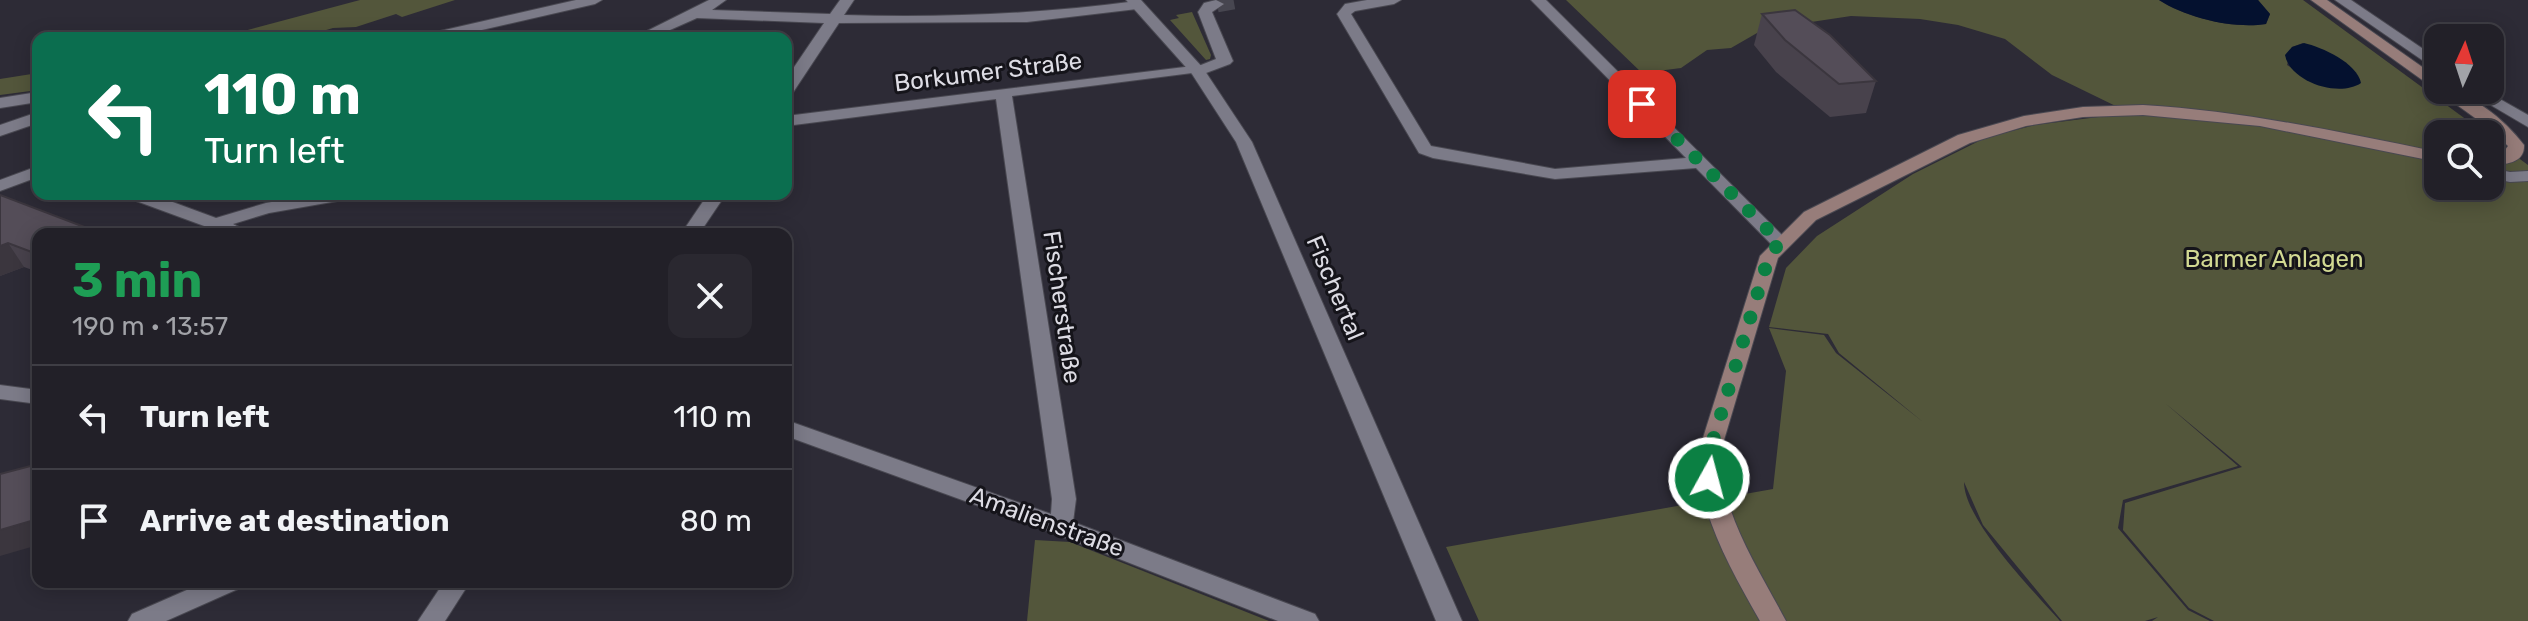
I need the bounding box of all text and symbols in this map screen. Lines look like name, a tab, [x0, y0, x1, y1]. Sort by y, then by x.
north arrow	[2424, 24, 2504, 104]
map controls	[2424, 24, 2504, 200]
street label: Borkumer Straße	[892, 47, 1084, 97]
text: 110 m	[204, 62, 361, 128]
icon: left	[72, 64, 176, 168]
pin	[1608, 70, 1676, 138]
icon: arrive	[1620, 82, 1664, 126]
button: search	[2424, 120, 2504, 200]
text: Turn left	[204, 129, 345, 172]
street label: Fischerstraße	[1037, 229, 1087, 385]
street label: Fischertal	[1300, 231, 1370, 345]
park label: Barmer Anlagen	[2184, 245, 2364, 273]
text: 3 min	[72, 252, 202, 309]
button: close	[668, 254, 752, 338]
text: 190 m · 13:57	[72, 311, 228, 342]
icon: left	[72, 395, 116, 439]
text: Turn left	[140, 399, 270, 435]
text: 110 m	[673, 399, 752, 435]
position arrow	[1667, 436, 1751, 520]
street label: Amalienstraße	[966, 481, 1128, 563]
icon: arrive	[72, 499, 116, 543]
text: Arrive at destination	[140, 503, 450, 539]
text: 80 m	[680, 503, 752, 539]

